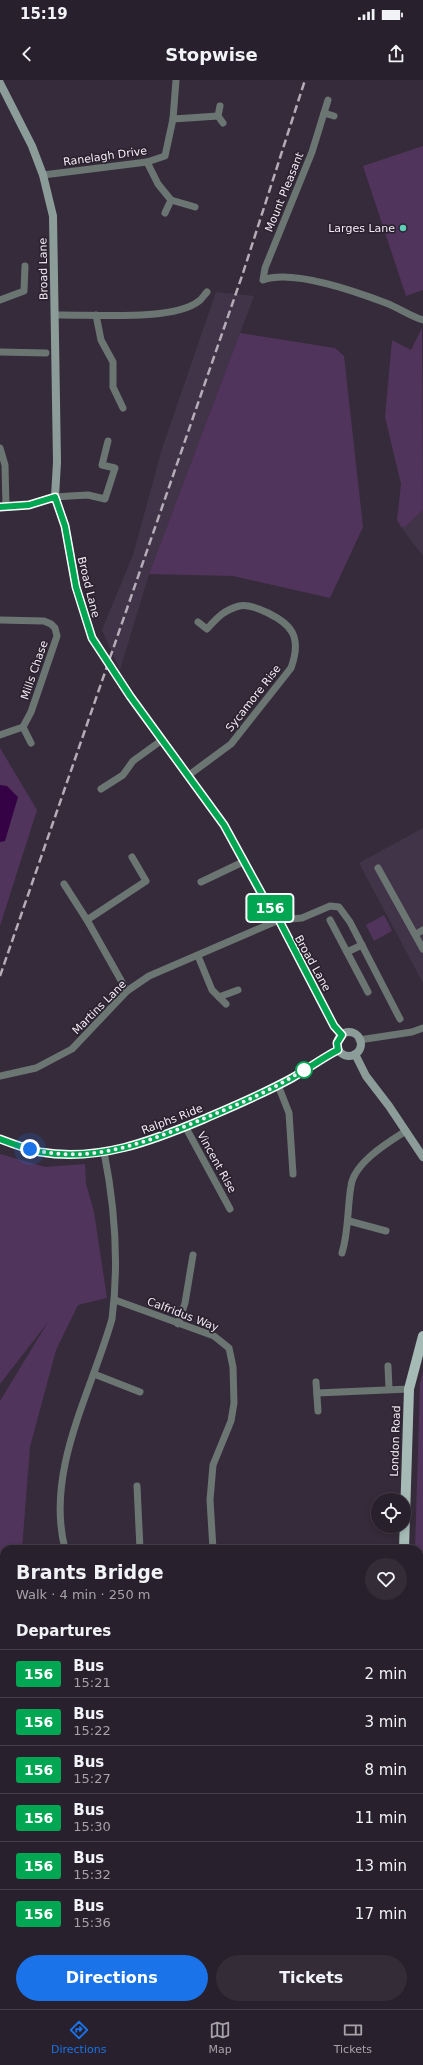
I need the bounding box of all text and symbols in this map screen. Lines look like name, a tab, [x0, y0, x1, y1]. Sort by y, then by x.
text: 15:19	[20, 5, 68, 23]
icon: back	[16, 43, 38, 65]
icon: share	[385, 43, 407, 65]
text: Stopwise	[165, 44, 258, 65]
street label: Ranelagh Drive	[62, 144, 148, 169]
street label: Mount Pleasant	[263, 150, 307, 234]
place label: Larges Lane	[328, 222, 395, 235]
marker: Larges Lane	[398, 223, 408, 233]
street label: Broad Lane	[36, 237, 51, 300]
street label: Broad Lane	[75, 555, 102, 619]
street label: Mills Chase	[18, 639, 51, 701]
street label: Sycamore Rise	[223, 662, 284, 734]
line badge: 156	[247, 895, 293, 921]
text: 156	[255, 900, 285, 916]
street label: Broad Lane	[292, 933, 333, 994]
street label: Martins Lane	[70, 978, 129, 1037]
unlabelled marker	[295, 1061, 313, 1079]
street label: Ralphs Ride	[140, 1102, 205, 1137]
street label: Vincent Rise	[194, 1129, 239, 1195]
your location	[20, 1139, 40, 1159]
street label: Calfridus Way	[145, 1295, 221, 1334]
street label: London Road	[388, 1405, 403, 1477]
map controls	[371, 1493, 411, 1533]
button: locate	[371, 1493, 411, 1533]
button: heart	[365, 1558, 407, 1600]
text: Brants Bridge	[16, 1561, 164, 1583]
text: Walk · 4 min · 250 m	[16, 1587, 150, 1602]
text: Departures	[16, 1622, 111, 1640]
text: Bus	[73, 1657, 104, 1675]
text: 2 min	[364, 1665, 407, 1683]
text: 156	[24, 1666, 53, 1682]
text: 15:21	[73, 1675, 111, 1690]
text: Bus	[73, 1705, 104, 1723]
text: 3 min	[364, 1713, 407, 1731]
text: 156	[24, 1714, 53, 1730]
text: 15:22	[73, 1723, 111, 1738]
text: Bus	[73, 1753, 104, 1771]
text: 8 min	[364, 1761, 407, 1779]
text: 156	[24, 1762, 53, 1778]
text: 15:27	[73, 1771, 111, 1786]
text: Bus	[73, 1801, 104, 1819]
text: 11 min	[355, 1809, 407, 1827]
text: 156	[24, 1810, 53, 1826]
text: 15:30	[73, 1819, 111, 1834]
text: Bus	[73, 1849, 104, 1867]
text: 13 min	[355, 1857, 407, 1875]
text: 156	[24, 1858, 53, 1874]
text: 15:32	[73, 1867, 111, 1882]
text: Bus	[73, 1897, 104, 1915]
text: 17 min	[355, 1905, 407, 1923]
text: 156	[24, 1906, 53, 1922]
text: 15:36	[73, 1915, 111, 1930]
button: Directions	[16, 1955, 208, 2001]
button: Tickets	[216, 1955, 407, 2001]
tab: Directions	[51, 2019, 106, 2056]
tab: Map	[208, 2019, 232, 2056]
tab: Tickets	[334, 2019, 372, 2056]

